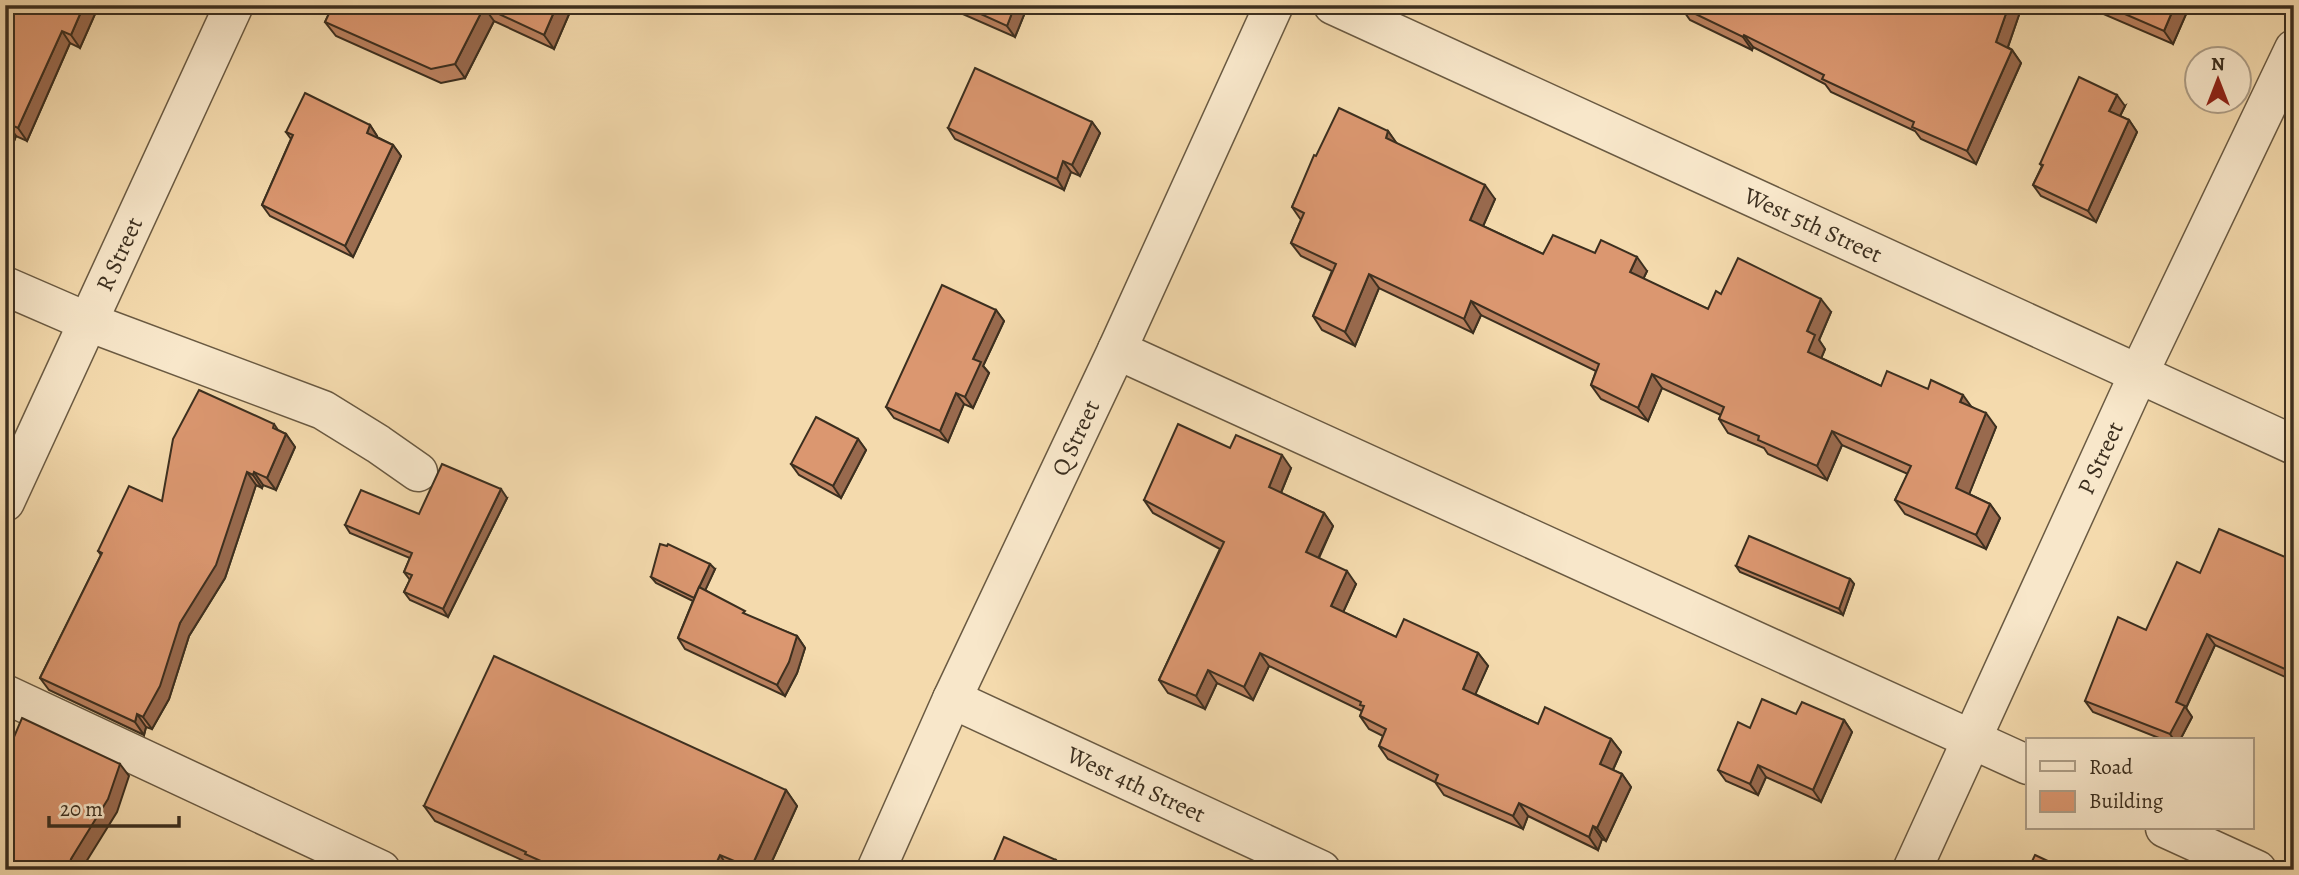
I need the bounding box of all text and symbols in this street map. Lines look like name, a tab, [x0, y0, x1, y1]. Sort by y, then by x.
north arrow	[2184, 46, 2254, 116]
text: N	[2211, 51, 2225, 77]
street label: West 5th Street	[1738, 179, 1887, 270]
street label: R Street	[88, 212, 150, 296]
street label: Q Street	[1044, 395, 1107, 481]
street label: P Street	[2070, 416, 2131, 500]
street label: West 4th Street	[1061, 738, 1211, 830]
legend	[2026, 738, 2254, 830]
text: Road	[2089, 753, 2133, 781]
scale bar	[49, 784, 178, 828]
text: Building	[2089, 787, 2164, 815]
text: 20 m	[60, 795, 103, 823]

